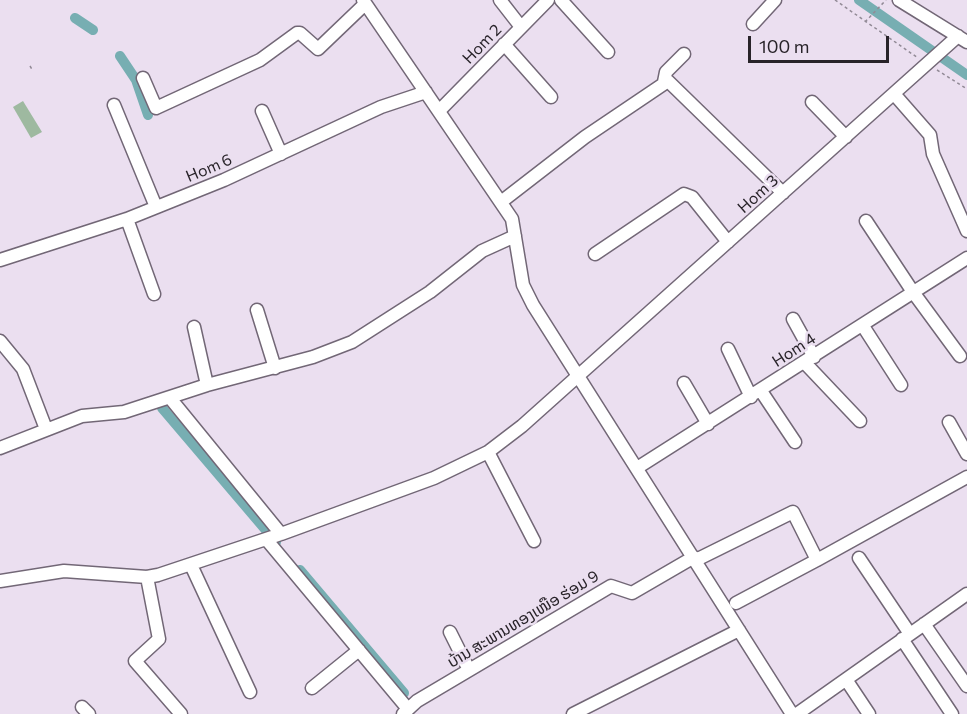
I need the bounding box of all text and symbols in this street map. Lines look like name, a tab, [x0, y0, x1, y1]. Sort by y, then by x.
street label: Hom 2	[459, 20, 505, 68]
scale bar	[751, 24, 892, 62]
text: 100 m	[759, 35, 809, 57]
street label: Hom 6	[183, 150, 235, 186]
street label: Hom 3	[734, 171, 782, 217]
street label: Hom 4	[769, 329, 819, 371]
street label: ບ້ານ ສະພານທອງເໜືອ ຮ່ອມ 9	[444, 566, 602, 672]

